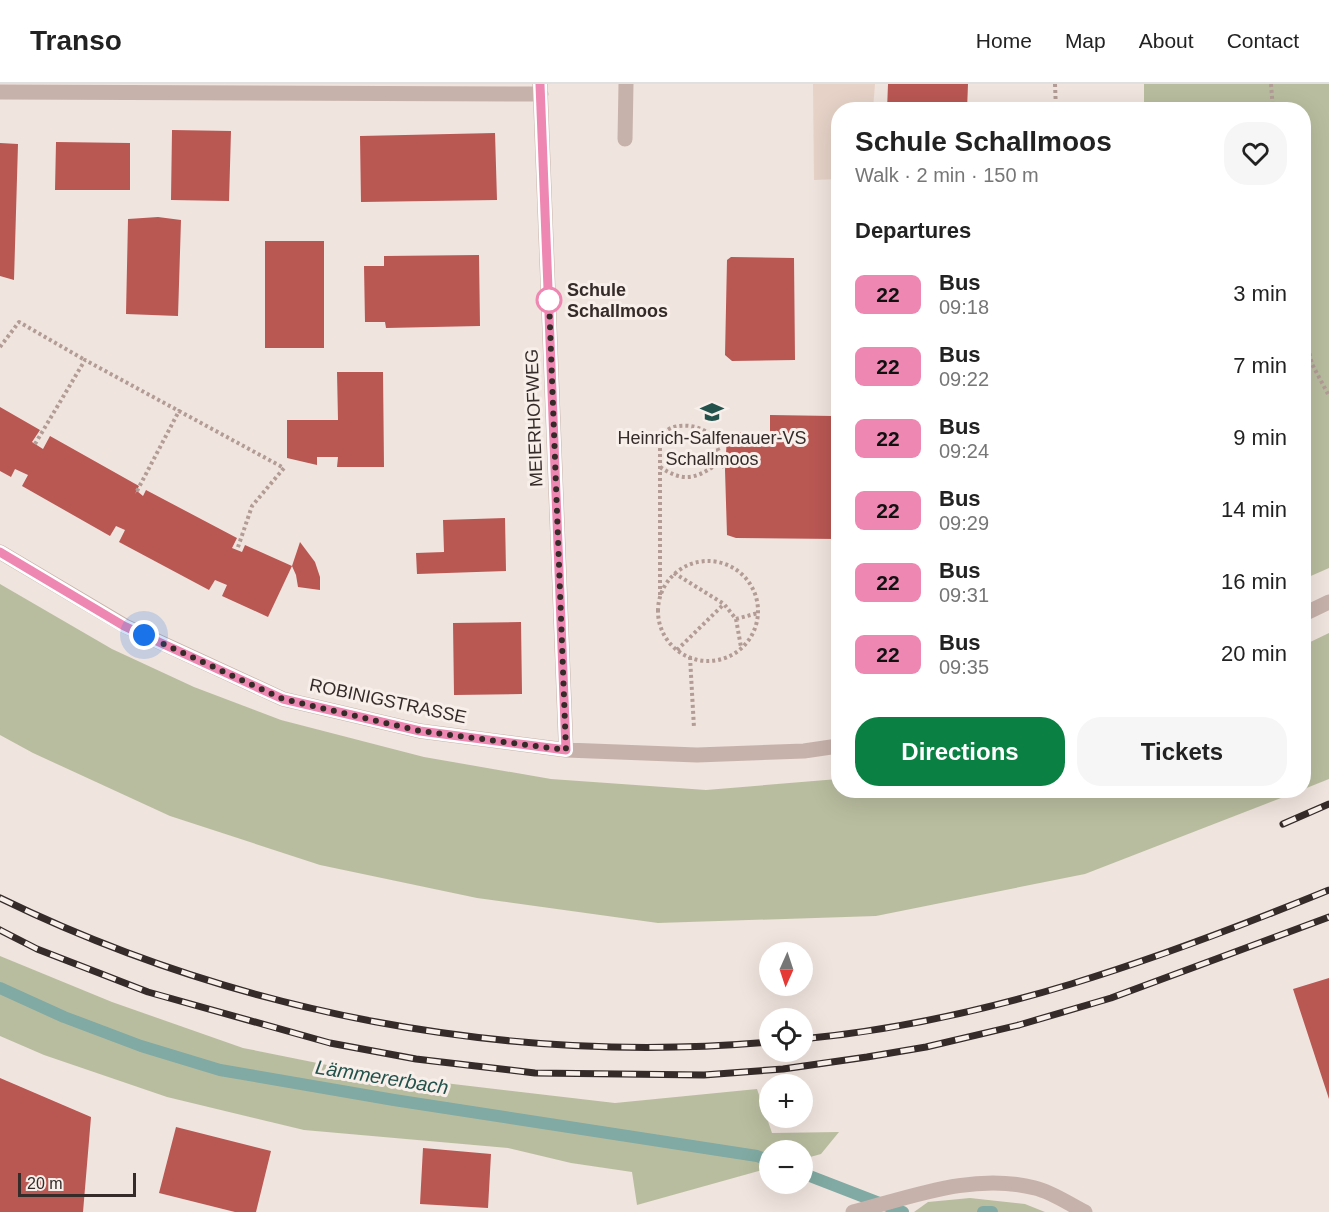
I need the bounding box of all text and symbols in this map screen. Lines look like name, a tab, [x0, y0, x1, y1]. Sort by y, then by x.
text: Transo	[30, 25, 122, 56]
text: Home	[976, 29, 1032, 52]
text: Map	[1065, 29, 1106, 52]
text: About	[1139, 29, 1194, 52]
text: Contact	[1227, 29, 1299, 52]
button: heart	[1224, 122, 1287, 185]
text: Schule Schallmoos	[855, 126, 1112, 157]
text: Walk · 2 min · 150 m	[855, 164, 1039, 186]
text: Departures	[855, 218, 971, 243]
text: Bus	[939, 270, 981, 295]
place label: Schule Schallmoos	[567, 280, 668, 321]
text: 3 min	[1233, 281, 1287, 306]
text: 22	[876, 283, 900, 306]
marker: Schule Schallmoos	[536, 287, 562, 313]
text: 09:18	[939, 296, 989, 318]
text: Bus	[939, 342, 981, 367]
street label: MEIERHOFWEG	[522, 349, 546, 487]
text: 7 min	[1233, 353, 1287, 378]
text: 22	[876, 355, 900, 378]
text: 09:22	[939, 368, 989, 390]
school or university icon: Heinrich-Salfenauer-VS Schallmoos	[699, 399, 725, 425]
text: Bus	[939, 414, 981, 439]
text: 9 min	[1233, 425, 1287, 450]
text: 22	[876, 427, 900, 450]
place label: Heinrich-Salfenauer-VS Schallmoos	[617, 428, 807, 469]
text: 09:24	[939, 440, 989, 462]
text: Bus	[939, 486, 981, 511]
text: 14 min	[1221, 497, 1287, 522]
text: 22	[876, 499, 900, 522]
text: 09:29	[939, 512, 989, 534]
text: Bus	[939, 558, 981, 583]
text: 16 min	[1221, 569, 1287, 594]
text: 22	[876, 571, 900, 594]
text: 09:31	[939, 584, 989, 606]
your location	[129, 620, 159, 650]
text: Bus	[939, 630, 981, 655]
text: 20 min	[1221, 641, 1287, 666]
text: 22	[876, 643, 900, 666]
text: 09:35	[939, 656, 989, 678]
street label: ROBINIGSTRASSE	[308, 675, 468, 727]
button: Directions	[855, 717, 1065, 786]
button: Tickets	[1077, 717, 1287, 786]
north arrow	[759, 942, 813, 996]
map controls	[759, 942, 813, 1194]
button: locate	[759, 1008, 813, 1062]
water label: Lämmererbach	[314, 1056, 450, 1098]
button: +	[759, 1074, 813, 1128]
button: −	[759, 1140, 813, 1194]
scale bar	[18, 1170, 136, 1198]
text: 20 m	[27, 1175, 63, 1192]

